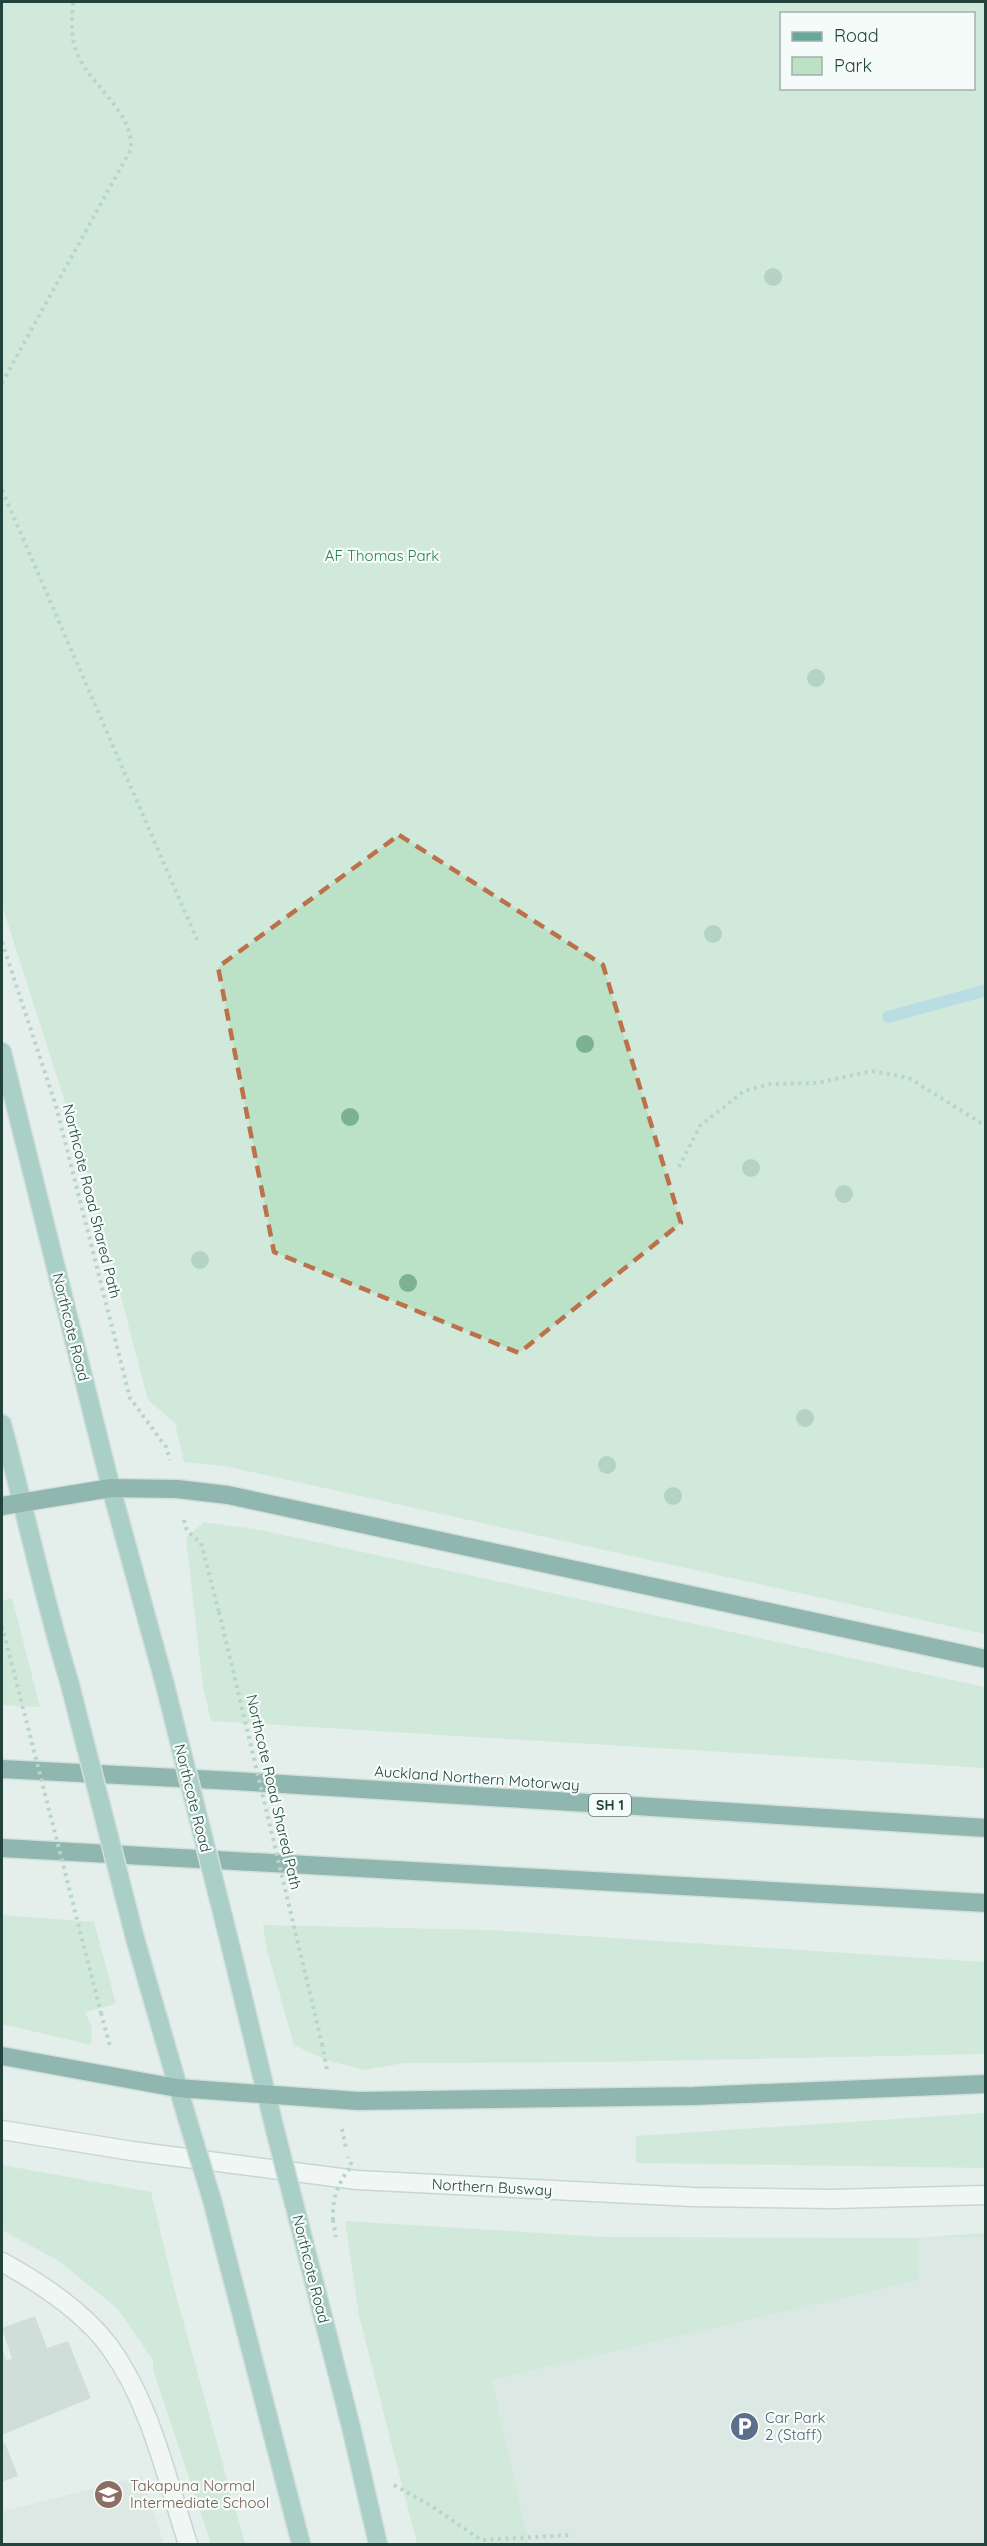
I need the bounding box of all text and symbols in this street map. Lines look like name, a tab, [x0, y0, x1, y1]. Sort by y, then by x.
legend	[780, 12, 975, 90]
text: Road	[834, 24, 879, 47]
text: Park	[834, 54, 872, 77]
park label: AF Thomas Park	[325, 546, 439, 565]
street label: Northcote Road Shared Path	[59, 1102, 125, 1300]
street label: Northcote Road	[48, 1271, 94, 1383]
street label: Northcote Road Shared Path	[242, 1693, 306, 1891]
street label: Northcote Road	[170, 1742, 216, 1854]
street label: Auckland Northern Motorway	[374, 1761, 580, 1795]
road number: SH 1	[589, 1794, 631, 1816]
street label: Northern Busway	[431, 2174, 553, 2200]
street label: Northcote Road	[288, 2213, 334, 2325]
place label: Car Park 2 (Staff)	[765, 2408, 826, 2444]
parking icon: Car Park 2 (Staff)	[728, 2410, 760, 2442]
place label: Takapuna Normal Intermediate School	[130, 2476, 269, 2512]
school or university icon: Takapuna Normal Intermediate School	[93, 2478, 125, 2510]

